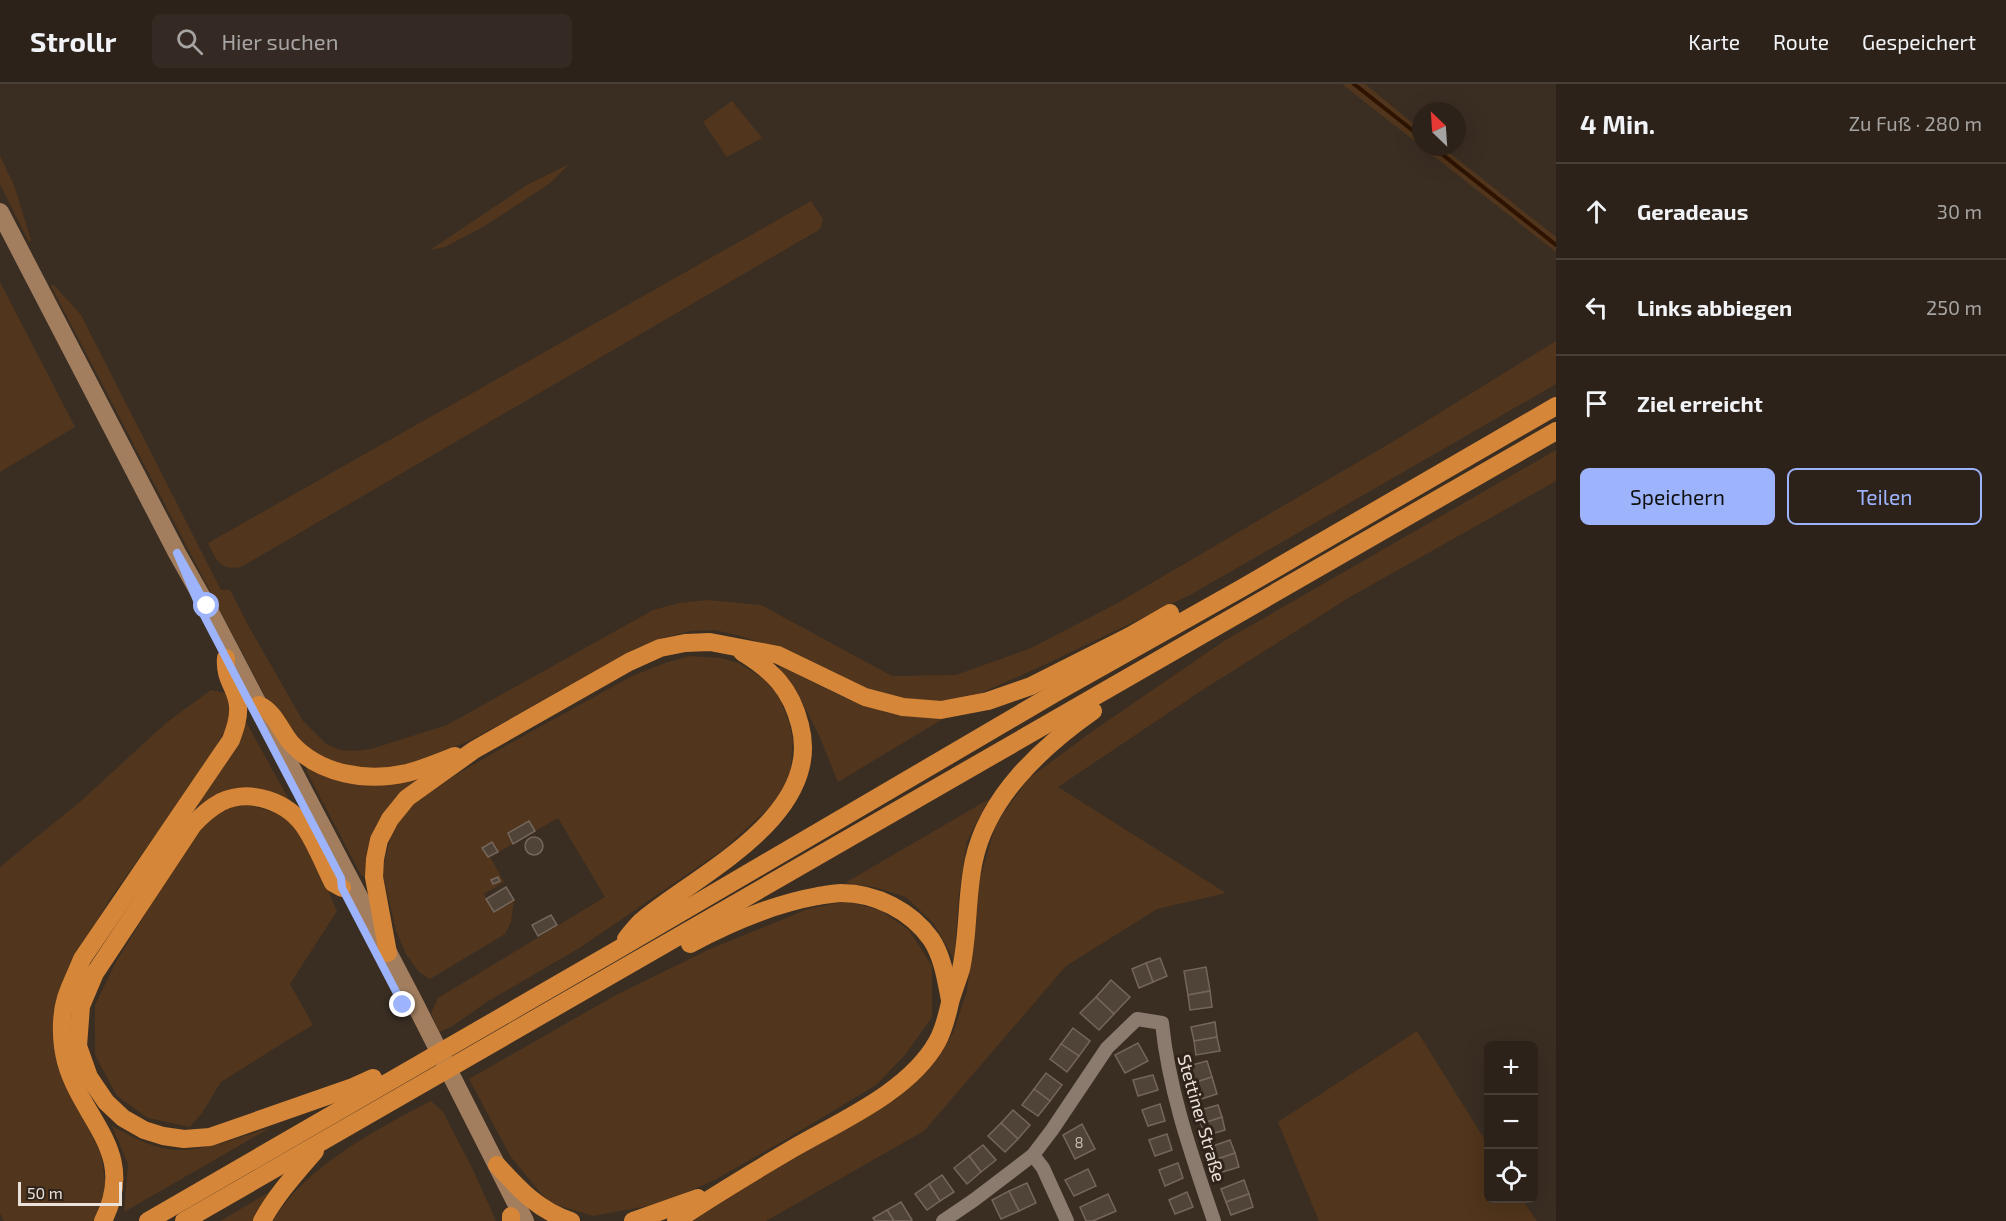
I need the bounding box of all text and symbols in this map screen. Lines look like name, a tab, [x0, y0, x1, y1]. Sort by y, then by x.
search box	[152, 14, 572, 68]
text: Strollr	[30, 24, 116, 58]
icon: search	[173, 25, 206, 58]
text: Hier suchen	[221, 28, 338, 54]
text: Karte	[1688, 29, 1740, 54]
text: Route	[1773, 29, 1829, 54]
text: Gespeichert	[1862, 29, 1976, 54]
north arrow	[1412, 102, 1466, 156]
text: 4 Min.	[1580, 108, 1655, 139]
text: Zu Fuß · 280 m	[1849, 111, 1982, 135]
icon: ahead	[1580, 195, 1613, 228]
text: Geradeaus	[1637, 198, 1748, 224]
text: 30 m	[1937, 199, 1982, 223]
icon: left	[1580, 291, 1613, 324]
text: Links abbiegen	[1637, 294, 1792, 320]
text: 250 m	[1926, 295, 1982, 319]
icon: arrive	[1580, 387, 1613, 420]
text: Ziel erreicht	[1637, 390, 1763, 416]
button: Speichern	[1580, 468, 1775, 525]
button: Teilen	[1787, 468, 1982, 525]
route start	[193, 592, 219, 618]
route end	[389, 991, 415, 1017]
map controls	[1484, 1041, 1538, 1203]
button: +	[1484, 1041, 1538, 1095]
street label: Stettiner Straße	[1173, 1052, 1231, 1184]
button: −	[1484, 1095, 1538, 1149]
house number: 8	[1074, 1133, 1084, 1151]
button: locate	[1484, 1149, 1538, 1203]
scale bar	[18, 1179, 122, 1206]
text: 50 m	[27, 1183, 63, 1202]

